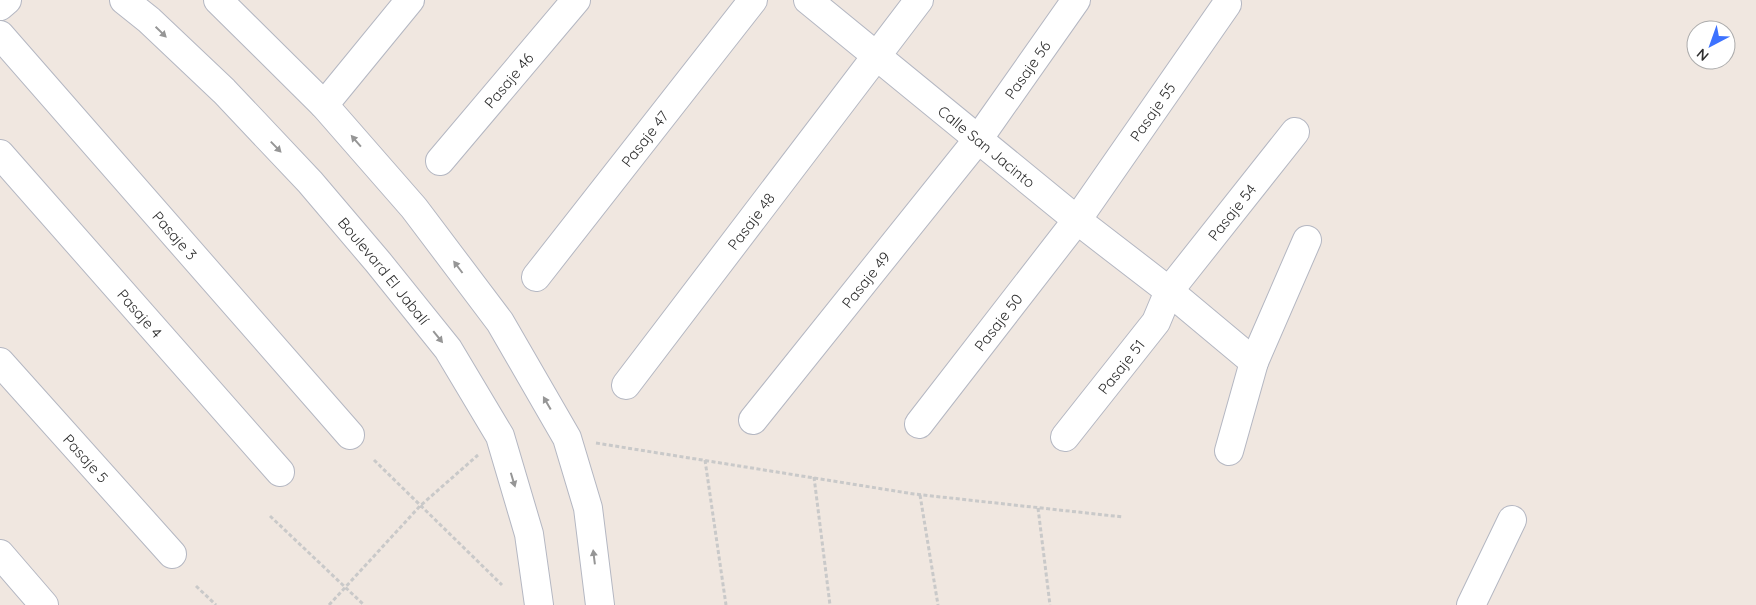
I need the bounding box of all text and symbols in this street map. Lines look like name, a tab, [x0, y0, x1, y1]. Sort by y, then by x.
north arrow	[1686, 20, 1736, 70]
one-way arrow	[155, 26, 167, 38]
street label: Pasaje 56	[1000, 37, 1054, 103]
text: N	[1693, 45, 1712, 65]
street label: Pasaje 46	[480, 48, 537, 112]
street label: Pasaje 55	[1125, 79, 1179, 145]
street label: Calle San Jacinto	[934, 101, 1039, 192]
street label: Pasaje 47	[617, 106, 673, 170]
one-way arrow	[350, 135, 361, 148]
one-way arrow	[270, 140, 282, 152]
street label: Pasaje 54	[1203, 180, 1260, 244]
street label: Pasaje 48	[723, 189, 779, 253]
street label: Pasaje 3	[149, 207, 202, 264]
street label: Boulevard El Jabalí	[334, 213, 434, 329]
street label: Pasaje 49	[837, 248, 894, 312]
one-way arrow	[453, 261, 464, 274]
street label: Pasaje 4	[114, 285, 167, 342]
street label: Pasaje 50	[970, 289, 1026, 355]
one-way arrow	[433, 330, 444, 343]
street label: Pasaje 51	[1093, 335, 1148, 398]
one-way arrow	[542, 396, 551, 410]
street label: Pasaje 5	[59, 430, 113, 486]
one-way arrow	[510, 472, 518, 487]
one-way arrow	[590, 548, 598, 564]

